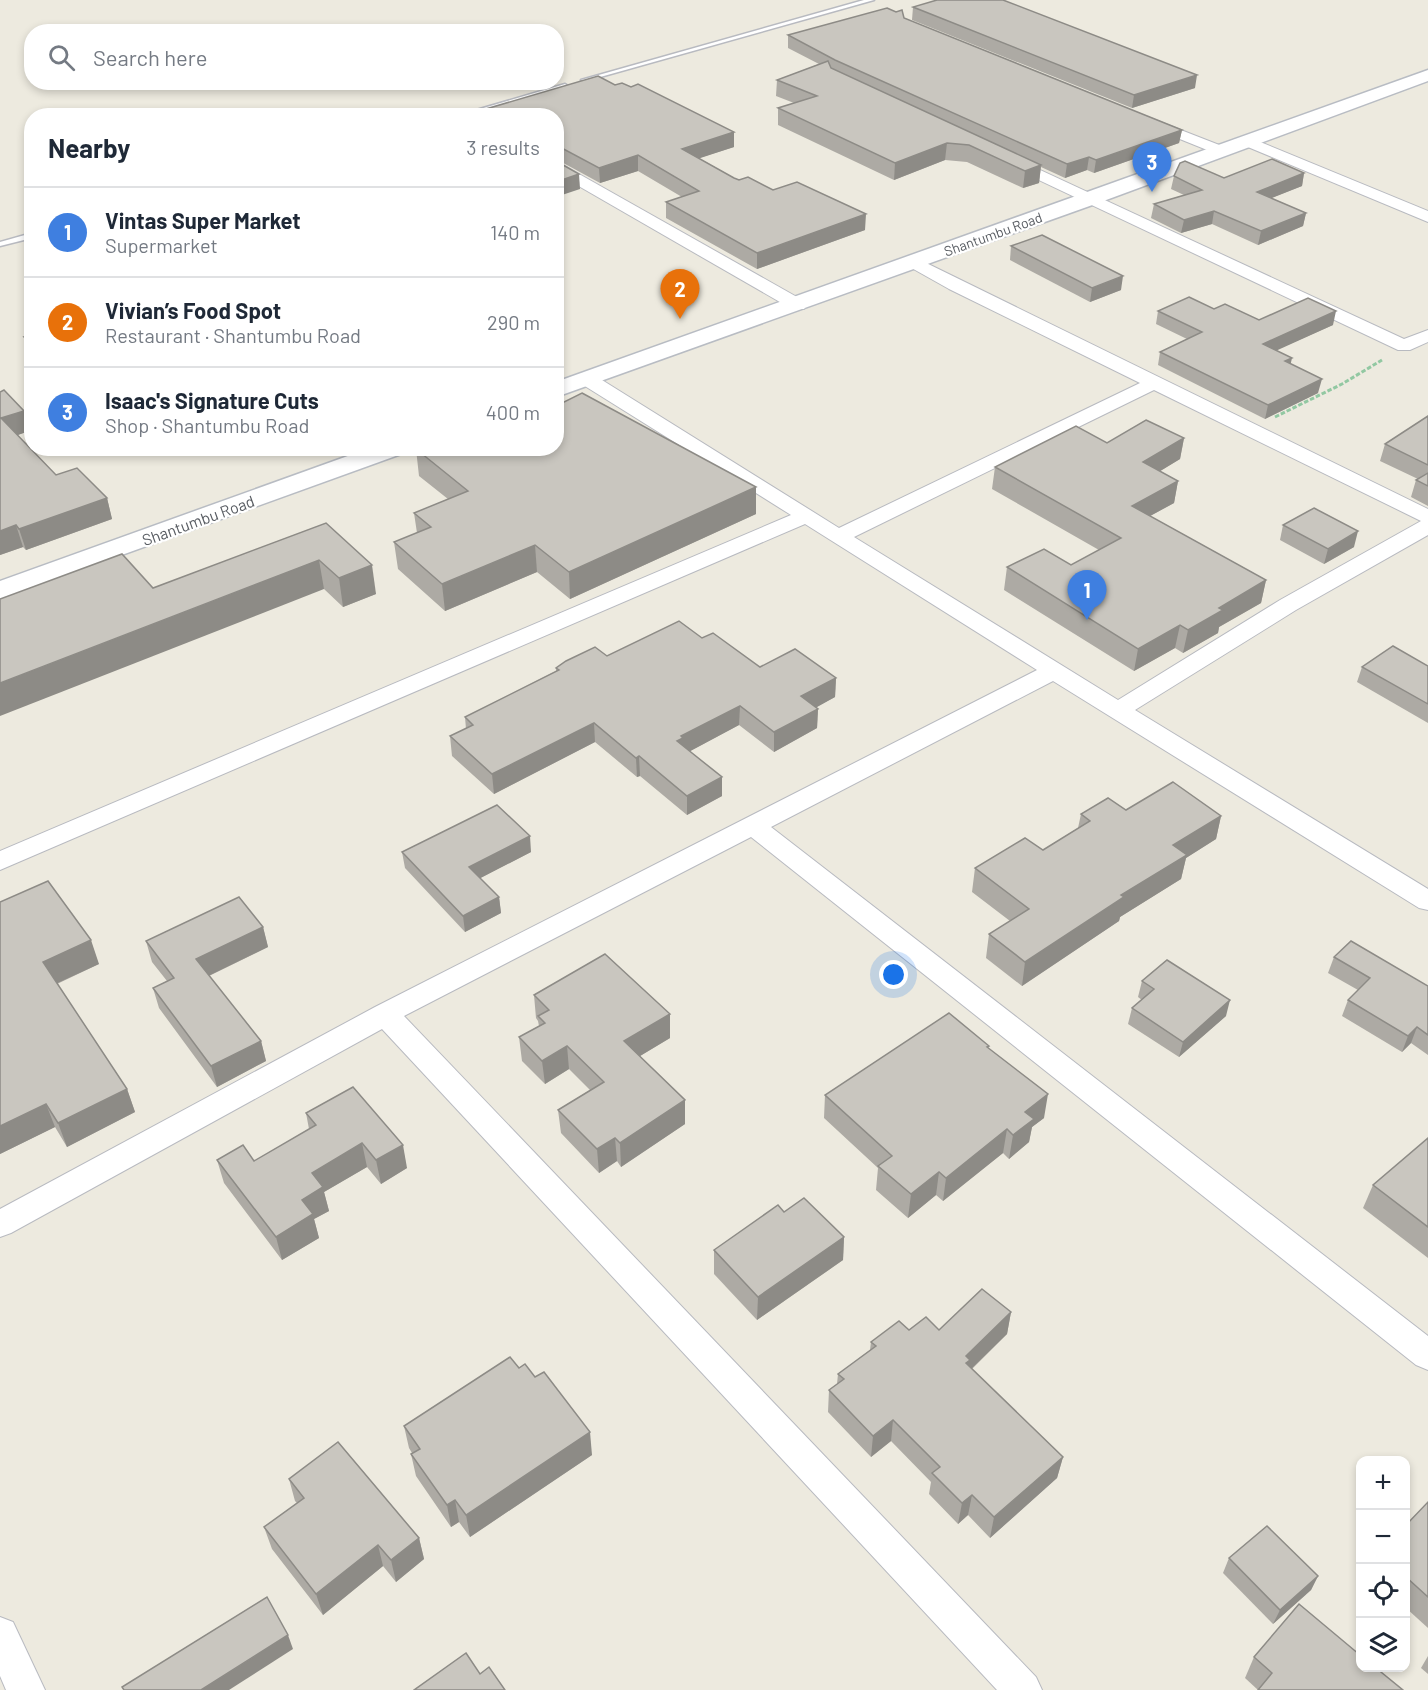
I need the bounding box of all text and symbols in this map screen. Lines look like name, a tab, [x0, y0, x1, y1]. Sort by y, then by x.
search box	[24, 24, 564, 90]
icon: search	[45, 41, 78, 74]
text: Search here	[93, 44, 207, 70]
text: Nearby	[48, 132, 130, 163]
text: 3 results	[466, 135, 540, 159]
pin: 3	[1132, 142, 1172, 192]
text: Vintas Super Market	[105, 207, 301, 233]
street label: Shantumbu Road	[941, 208, 1045, 260]
text: 1	[64, 220, 71, 244]
text: 140 m	[490, 220, 540, 244]
text: Supermarket	[105, 233, 218, 257]
pin: 2	[660, 270, 700, 319]
text: Vivian’s Food Spot	[105, 297, 281, 323]
text: 2	[62, 310, 73, 334]
text: 290 m	[487, 310, 540, 334]
text: Restaurant · Shantumbu Road	[105, 323, 361, 347]
text: Isaac's Signature Cuts	[105, 387, 319, 413]
text: 3	[62, 400, 73, 424]
text: 400 m	[486, 400, 540, 424]
text: Shop · Shantumbu Road	[105, 413, 309, 437]
street label: Shantumbu Road	[139, 491, 257, 549]
pin: 1	[1068, 570, 1106, 620]
your location	[879, 960, 908, 989]
map controls	[1356, 1456, 1410, 1672]
button: +	[1356, 1456, 1410, 1510]
button: −	[1356, 1510, 1410, 1564]
button: locate	[1356, 1564, 1410, 1618]
button: layers	[1356, 1618, 1410, 1672]

